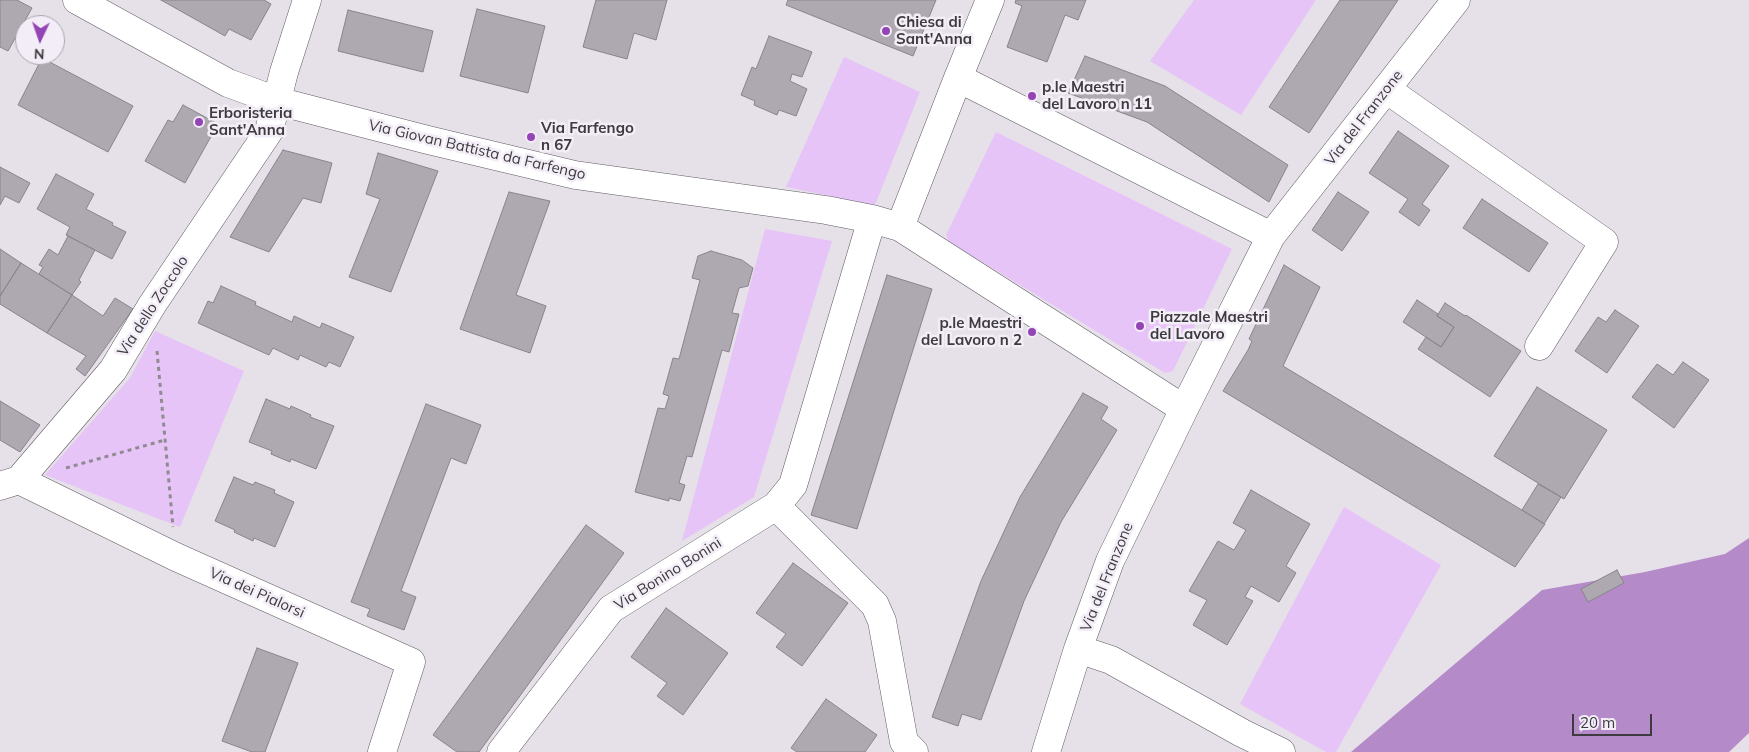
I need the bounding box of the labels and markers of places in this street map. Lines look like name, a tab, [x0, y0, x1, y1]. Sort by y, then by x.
place label: Chiesa di Sant'Anna	[896, 13, 972, 48]
marker: Chiesa di Sant'Anna	[880, 25, 892, 37]
place label: p.le Maestri del Lavoro n 11	[1042, 78, 1152, 113]
marker: p.le Maestri del Lavoro n 11	[1026, 90, 1038, 102]
place label: Erboristeria Sant'Anna	[209, 104, 292, 139]
marker: Erboristeria Sant'Anna	[193, 116, 205, 128]
place label: Via Farfengo n 67	[541, 119, 634, 154]
marker: Via Farfengo n 67	[525, 131, 537, 143]
place label: Piazzale Maestri del Lavoro	[1150, 308, 1268, 343]
place label: p.le Maestri del Lavoro n 2	[921, 314, 1022, 349]
marker: Piazzale Maestri del Lavoro	[1134, 320, 1146, 332]
marker: p.le Maestri del Lavoro n 2	[1026, 326, 1038, 338]

